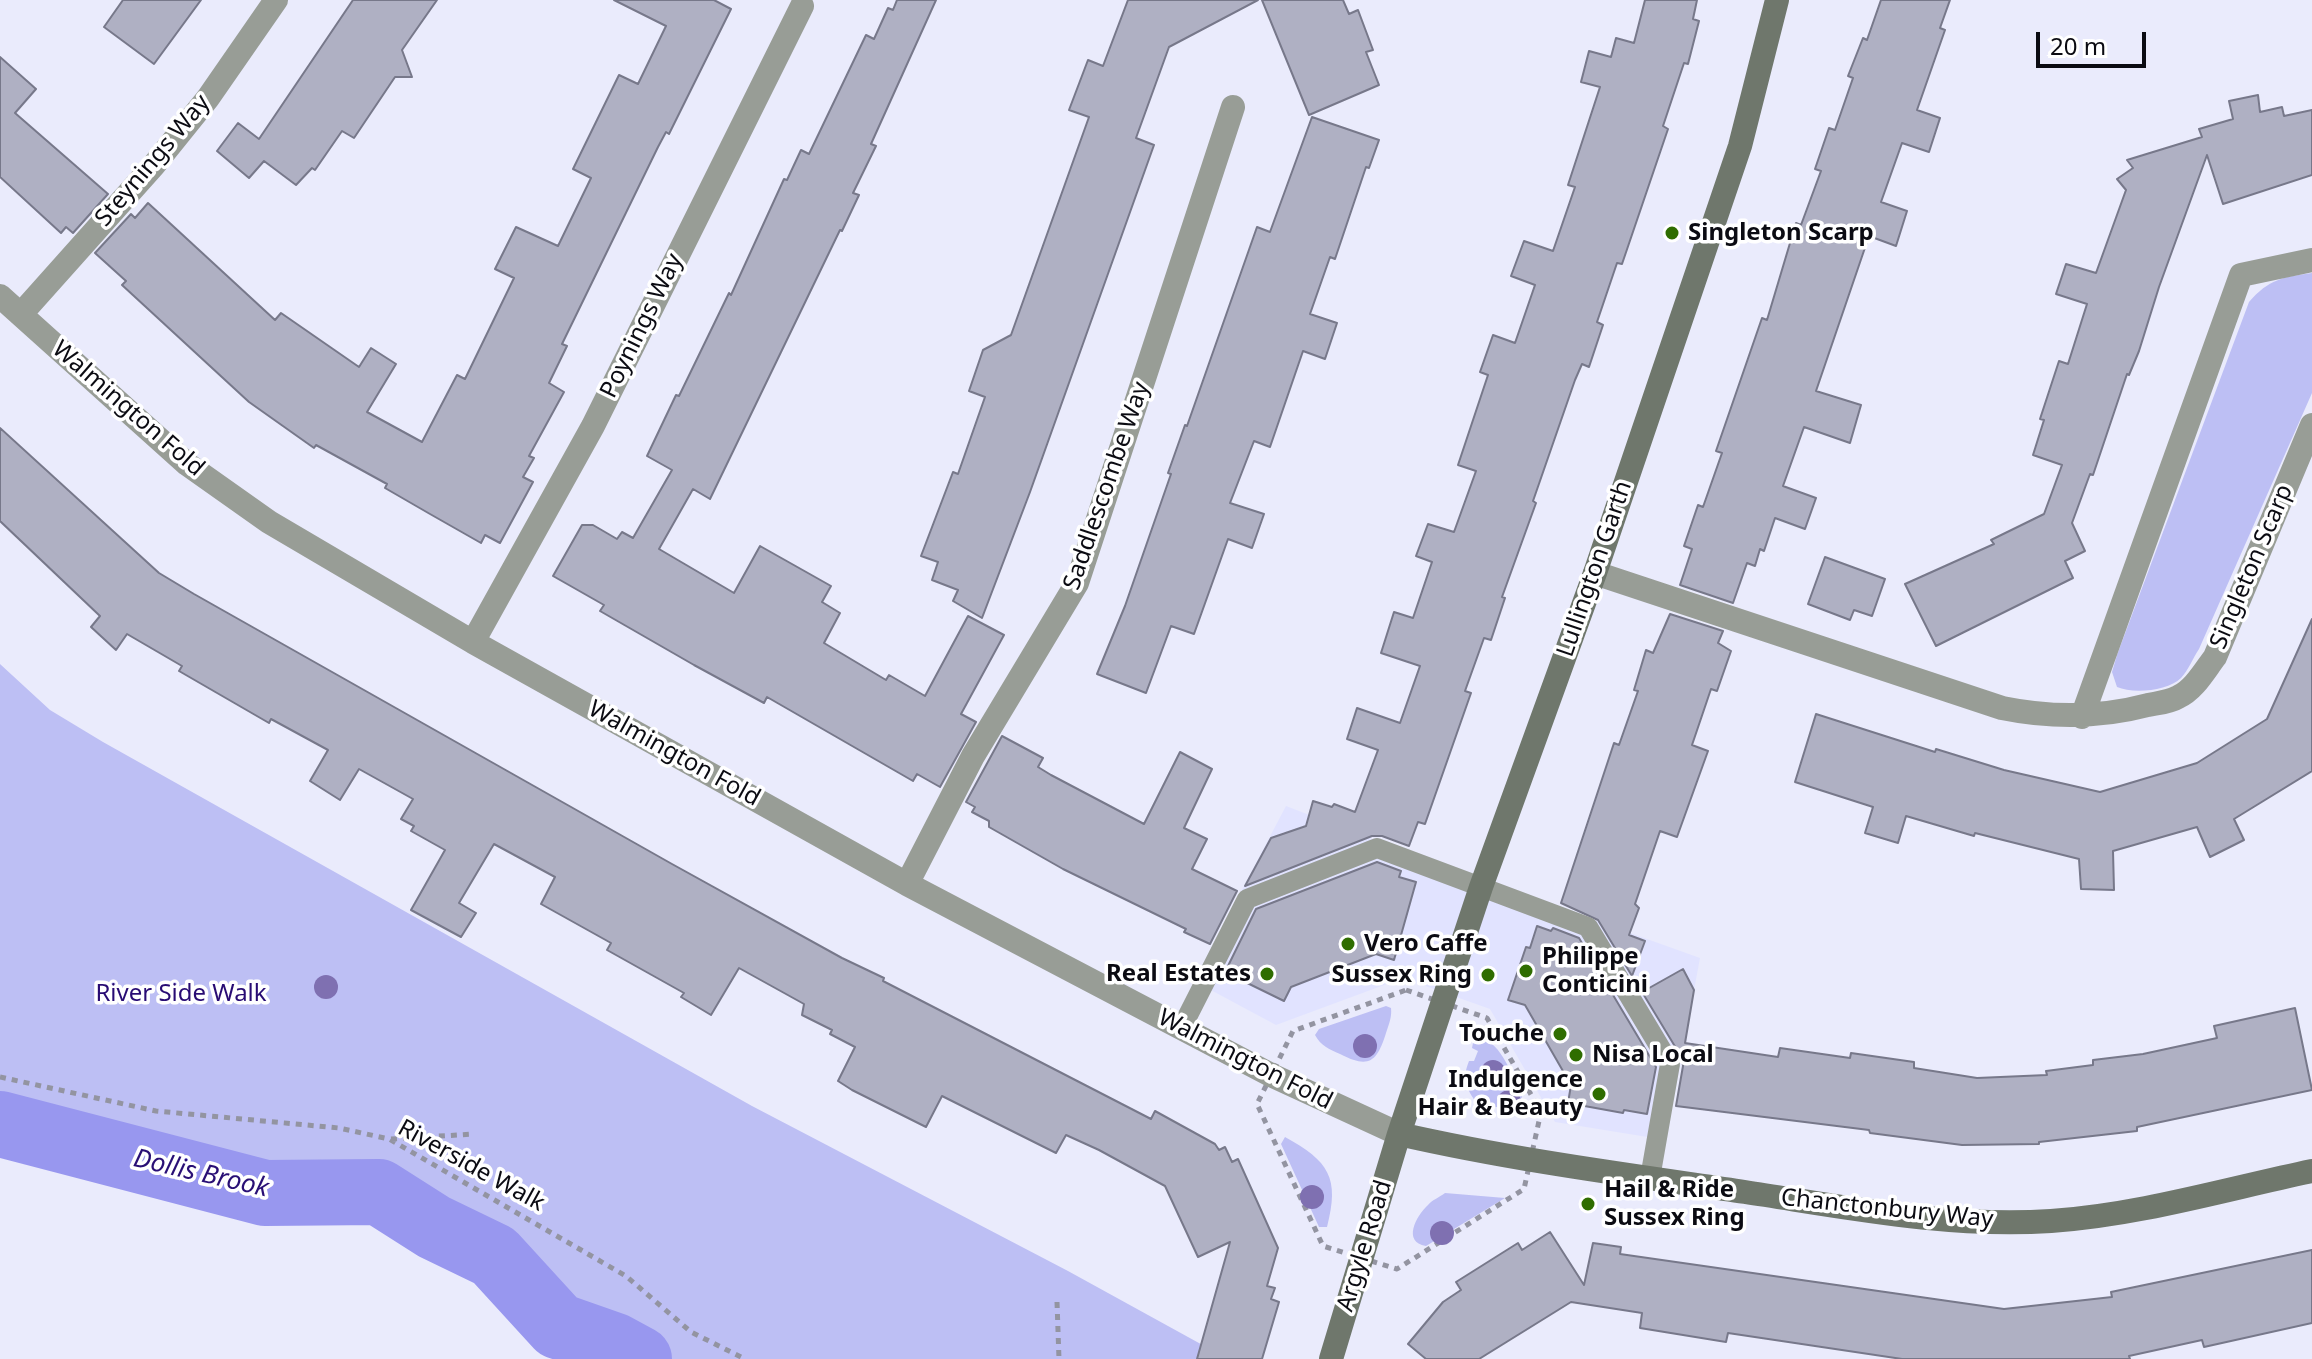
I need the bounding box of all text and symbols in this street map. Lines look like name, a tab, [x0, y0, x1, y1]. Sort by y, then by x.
scale bar	[2040, 16, 2150, 66]
text: 20 m	[2050, 29, 2106, 62]
street label: Steynings Way	[90, 89, 216, 233]
place label: Singleton Scarp	[1688, 219, 1874, 247]
marker: Singleton Scarp	[1663, 224, 1681, 242]
street label: Poynings Way	[595, 249, 689, 403]
street label: Walmington Fold	[46, 335, 210, 483]
street label: Saddlescombe Way	[1058, 378, 1156, 594]
street label: Lullington Garth	[1551, 477, 1639, 661]
street label: Singleton Scarp	[2204, 480, 2300, 654]
street label: Walmington Fold	[583, 695, 765, 813]
place label: Vero Caffe	[1364, 930, 1488, 958]
marker: Vero Caffe	[1339, 935, 1357, 953]
place label: Philippe Conticini	[1542, 943, 1648, 999]
place label: Real Estates	[1106, 960, 1251, 988]
place label: Sussex Ring	[1331, 961, 1472, 989]
marker: Philippe Conticini	[1517, 962, 1535, 980]
marker: Real Estates	[1258, 965, 1276, 983]
marker: Sussex Ring	[1479, 966, 1497, 984]
park label: River Side Walk	[95, 980, 267, 1008]
street label: Walmington Fold	[1153, 1004, 1337, 1116]
place label: Touche	[1459, 1020, 1544, 1048]
marker: Touche	[1551, 1025, 1569, 1043]
place label: Nisa Local	[1592, 1041, 1714, 1069]
marker: Nisa Local	[1567, 1046, 1585, 1064]
place label: Indulgence Hair & Beauty	[1417, 1066, 1583, 1122]
marker: Indulgence Hair & Beauty	[1590, 1085, 1608, 1103]
street label: Riverside Walk	[393, 1114, 549, 1218]
water label: Dollis Brook	[130, 1143, 272, 1205]
place label: Hail & Ride Sussex Ring	[1604, 1176, 1745, 1232]
street label: Argyle Road	[1331, 1177, 1399, 1315]
street label: Chanctonbury Way	[1779, 1184, 1995, 1234]
marker: Hail & Ride Sussex Ring	[1579, 1195, 1597, 1213]

